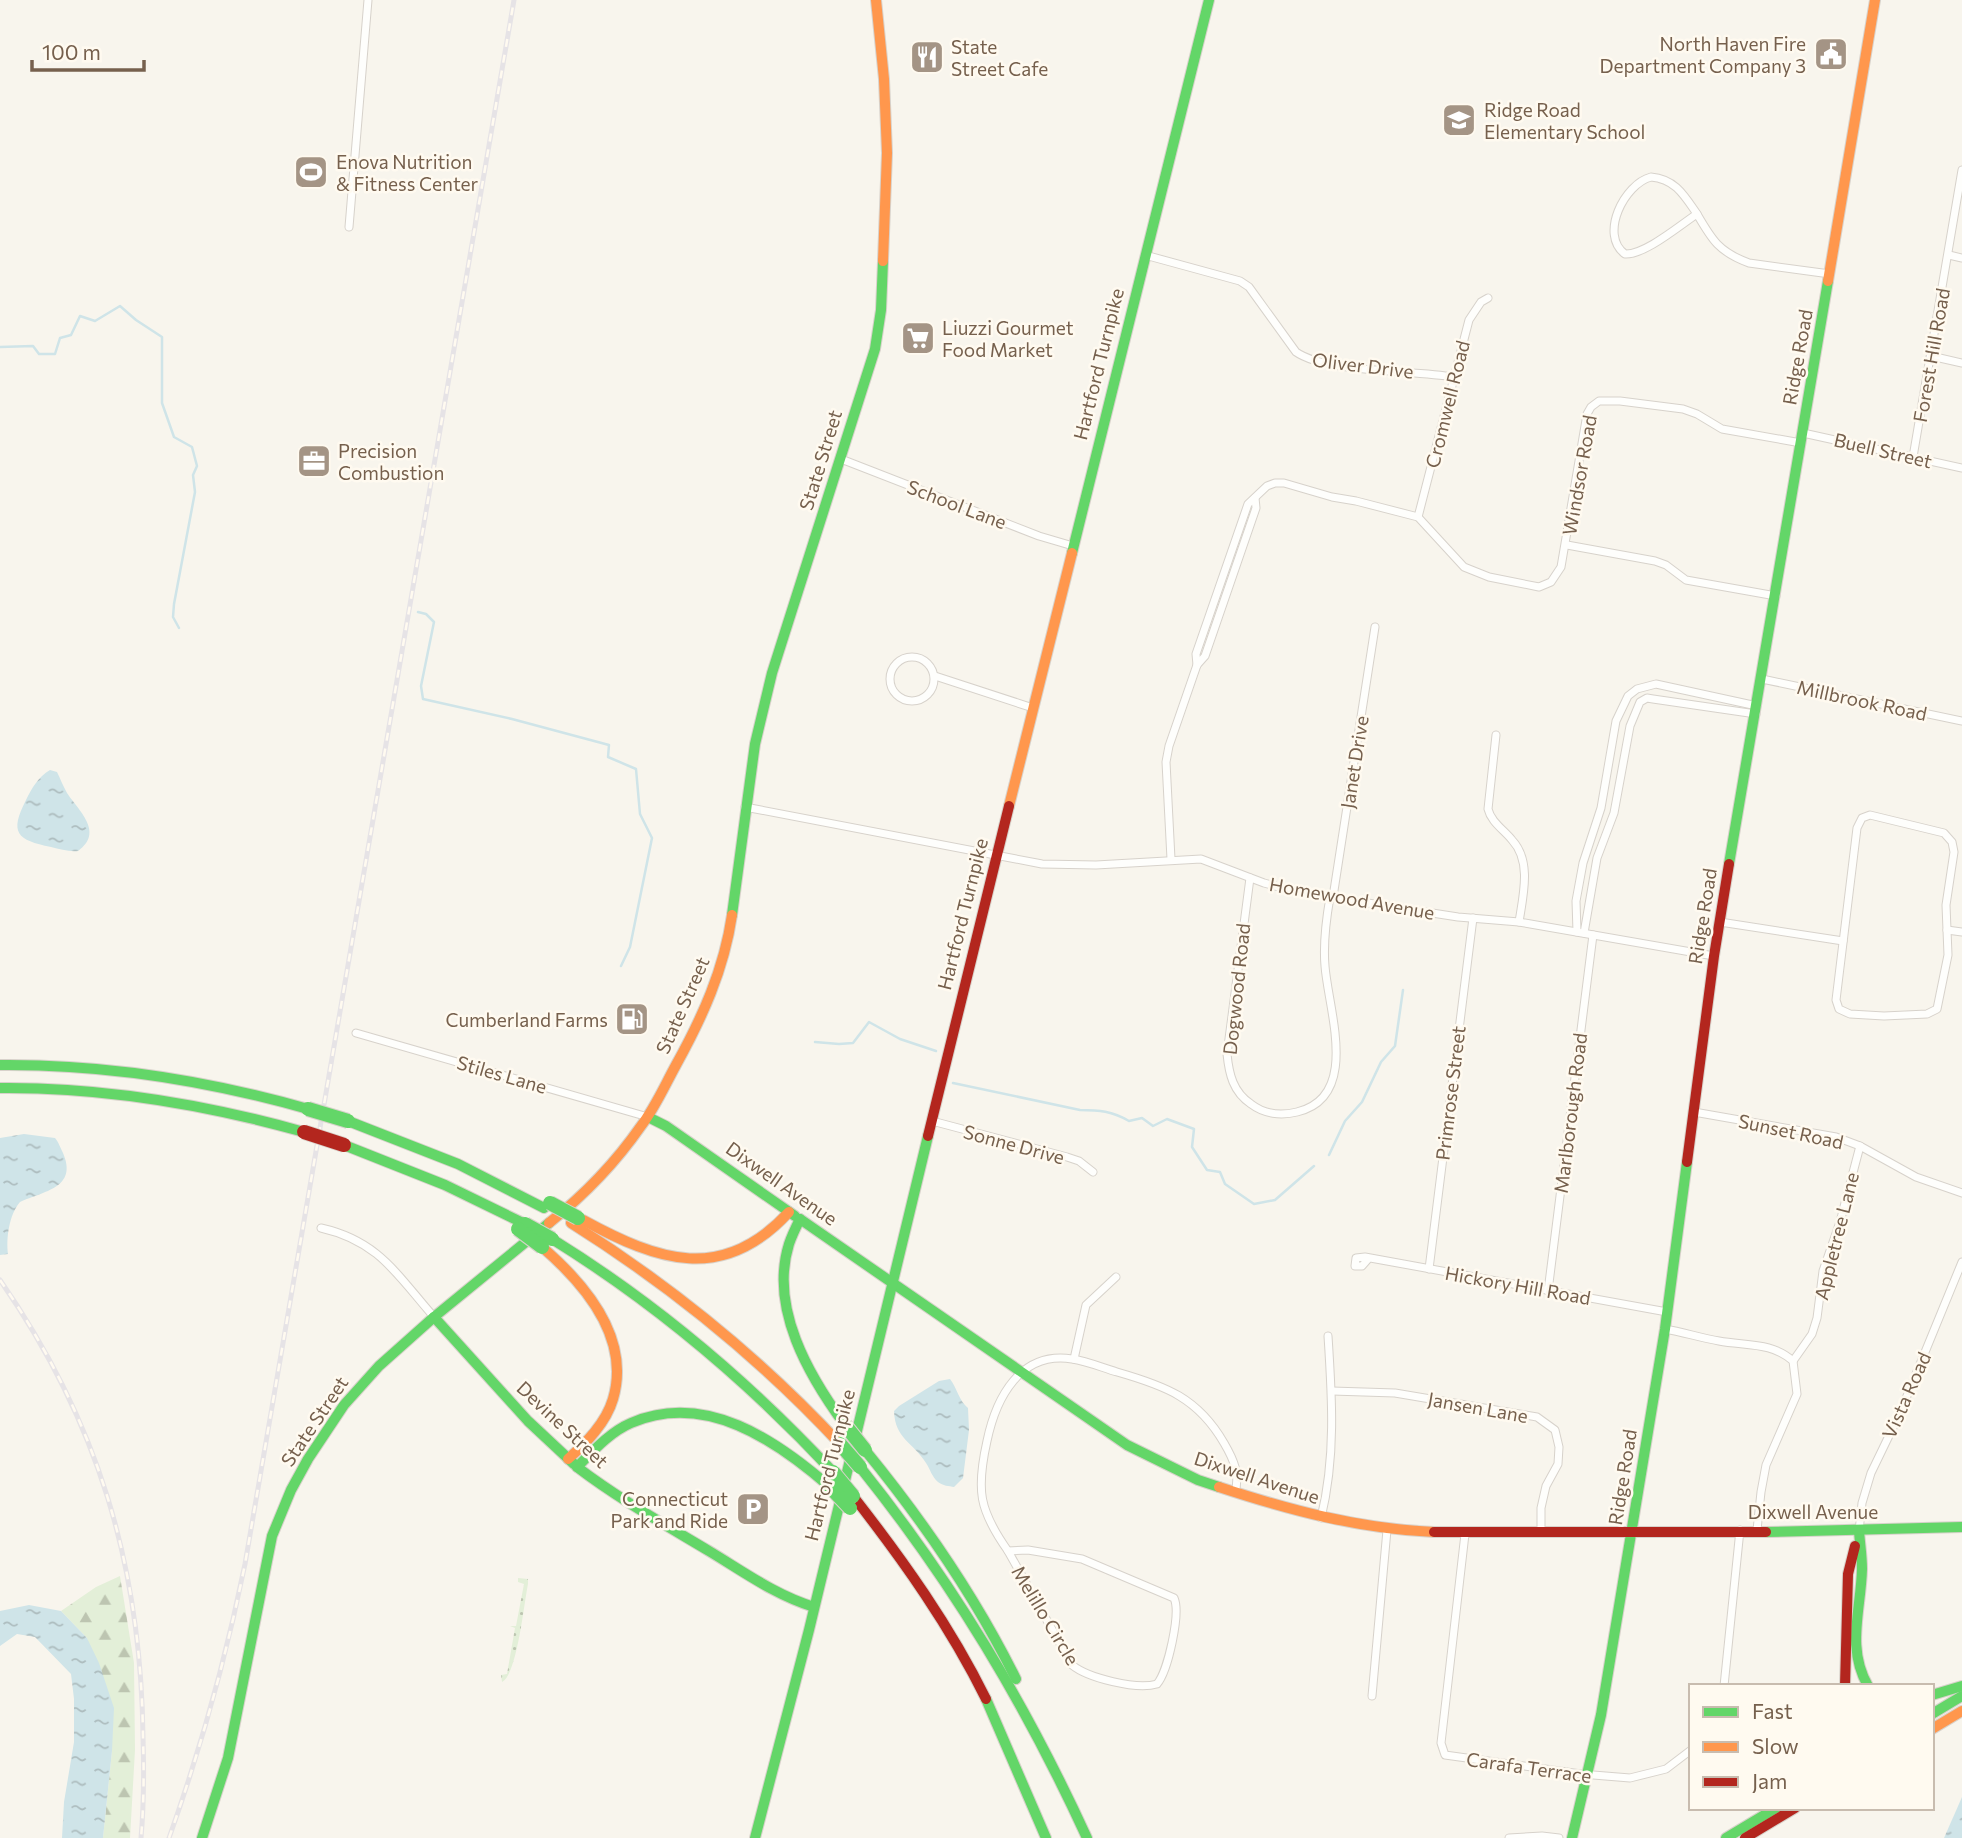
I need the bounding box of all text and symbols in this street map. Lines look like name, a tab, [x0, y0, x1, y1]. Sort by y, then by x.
scale bar	[32, 28, 144, 72]
place label: North Haven Fire Department Company 3	[1599, 32, 1806, 77]
place label: State Street Cafe	[951, 35, 1048, 80]
public building icon: North Haven Fire Department Company 3	[1812, 35, 1850, 73]
restaurant icon: State Street Cafe	[908, 38, 946, 76]
text: 100 m	[42, 39, 101, 64]
place label: Ridge Road Elementary School	[1484, 98, 1645, 143]
school or university icon: Ridge Road Elementary School	[1440, 101, 1478, 139]
place label: Enova Nutrition & Fitness Center	[336, 150, 479, 195]
sports icon: Enova Nutrition & Fitness Center	[292, 153, 330, 191]
street label: Hartford Turnpike	[1068, 286, 1128, 442]
street label: Forest Hill Road	[1908, 286, 1954, 424]
street label: Ridge Road	[1777, 307, 1817, 407]
place label: Liuzzi Gourmet Food Market	[942, 316, 1074, 361]
supermarket icon: Liuzzi Gourmet Food Market	[899, 319, 937, 357]
street label: Cromwell Road	[1420, 338, 1474, 470]
street label: Oliver Drive	[1311, 347, 1415, 383]
street label: State Street	[794, 407, 846, 513]
street label: Windsor Road	[1557, 413, 1601, 537]
street label: Buell Street	[1832, 428, 1934, 472]
place label: Precision Combustion	[338, 439, 444, 484]
office icon: Precision Combustion	[295, 442, 333, 480]
street label: School Lane	[904, 475, 1010, 533]
street label: Millbrook Road	[1795, 675, 1929, 725]
street label: Janet Drive	[1335, 714, 1373, 810]
street label: Hartford Turnpike	[932, 836, 992, 992]
street label: Ridge Road	[1683, 866, 1721, 966]
street label: Homewood Avenue	[1268, 872, 1436, 924]
street label: Dogwood Road	[1218, 922, 1254, 1056]
street label: State Street	[650, 953, 714, 1057]
fuel station icon: Cumberland Farms	[613, 1000, 651, 1038]
place label: Cumberland Farms	[445, 1008, 608, 1031]
street label: Primrose Street	[1430, 1024, 1470, 1162]
street label: Marlborough Road	[1549, 1032, 1591, 1194]
street label: Stiles Lane	[454, 1050, 550, 1098]
street label: Sunset Road	[1736, 1109, 1846, 1153]
street label: Sonne Drive	[961, 1119, 1067, 1169]
street label: Dixwell Avenue	[722, 1136, 842, 1230]
street label: Appletree Lane	[1809, 1170, 1863, 1302]
street label: Hickory Hill Road	[1443, 1261, 1593, 1309]
street label: Vista Road	[1877, 1348, 1935, 1442]
street label: State Street	[275, 1371, 353, 1470]
street label: Devine Street	[512, 1376, 614, 1472]
street label: Hartford Turnpike	[799, 1387, 859, 1543]
street label: Jansen Lane	[1426, 1387, 1530, 1427]
street label: Ridge Road	[1603, 1427, 1641, 1527]
street label: Dixwell Avenue	[1191, 1446, 1323, 1508]
place label: Connecticut Park and Ride	[611, 1487, 728, 1532]
parking icon: Connecticut Park and Ride	[734, 1490, 772, 1528]
street label: Dixwell Avenue	[1748, 1500, 1878, 1523]
street label: Melillo Circle	[1007, 1561, 1085, 1669]
legend	[1689, 1684, 1934, 1810]
text: Fast	[1752, 1698, 1793, 1723]
text: Slow	[1752, 1733, 1799, 1758]
street label: Carafa Terrace	[1465, 1747, 1593, 1787]
text: Jam	[1752, 1768, 1787, 1793]

